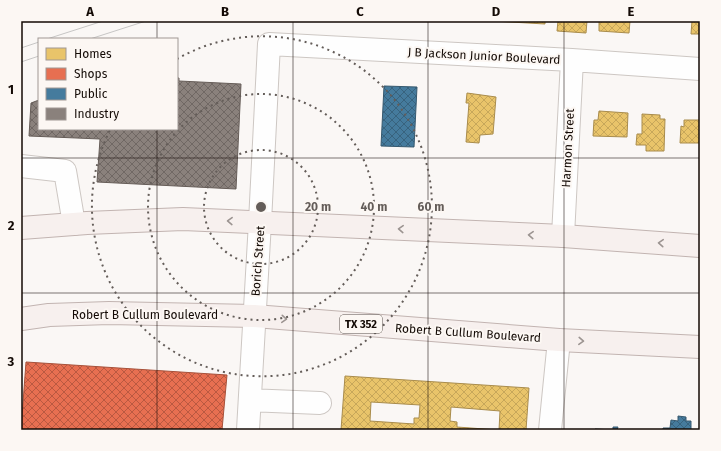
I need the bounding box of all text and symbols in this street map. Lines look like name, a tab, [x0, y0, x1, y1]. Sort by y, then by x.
text: A	[85, 4, 94, 19]
text: B	[221, 4, 229, 19]
text: C	[356, 4, 364, 19]
text: D	[492, 4, 501, 19]
text: E	[628, 4, 635, 19]
legend	[38, 38, 178, 130]
street label: J B Jackson Junior Boulevard	[407, 45, 561, 67]
text: Homes	[74, 47, 112, 61]
text: Shops	[74, 67, 108, 81]
text: 1	[8, 82, 14, 97]
text: Public	[74, 87, 108, 101]
text: Industry	[74, 107, 119, 121]
street label: Harmon Street	[559, 107, 577, 188]
centre of rings	[254, 200, 268, 214]
text: 20 m	[305, 200, 331, 214]
text: 40 m	[361, 200, 387, 214]
text: 60 m	[418, 200, 444, 214]
one-way arrow	[227, 217, 233, 225]
text: 2	[8, 218, 15, 233]
one-way arrow	[398, 224, 405, 233]
street label: Borich Street	[249, 225, 267, 297]
one-way arrow	[528, 230, 534, 239]
one-way arrow	[658, 238, 664, 247]
street label: Robert B Cullum Boulevard	[72, 308, 218, 322]
one-way arrow	[281, 314, 287, 323]
road number: TX 352	[340, 315, 382, 333]
street label: Robert B Cullum Boulevard	[395, 321, 541, 345]
one-way arrow	[578, 336, 584, 345]
text: 3	[7, 354, 15, 369]

